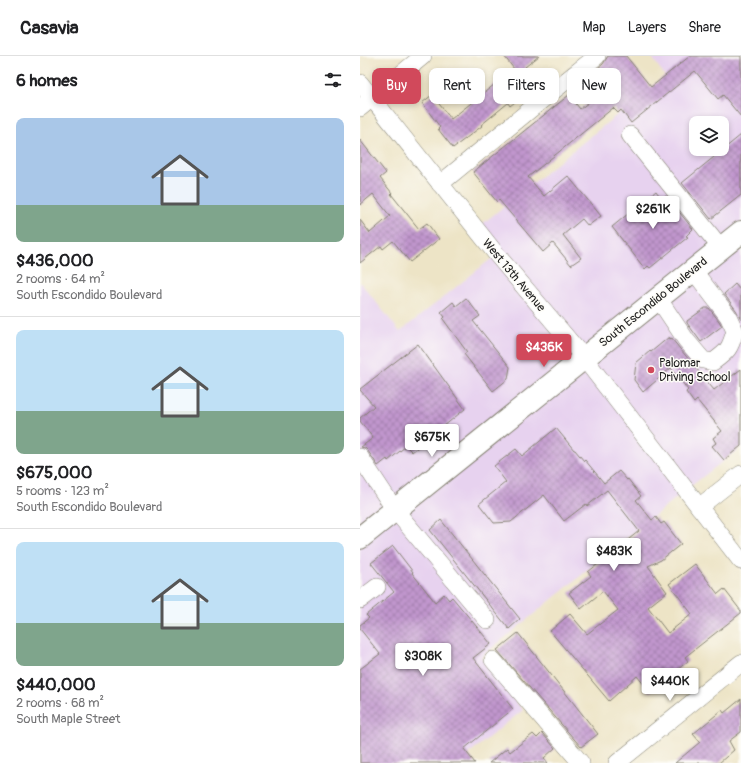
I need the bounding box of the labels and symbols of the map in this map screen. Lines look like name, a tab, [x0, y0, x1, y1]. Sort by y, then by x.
pin: $261K	[625, 196, 681, 230]
street label: West 13th Avenue	[479, 236, 548, 315]
street label: South Escondido Boulevard	[596, 254, 711, 351]
pin: $436K	[516, 334, 572, 368]
place label: Palomar Driving School	[659, 356, 731, 385]
marker: Palomar Driving School	[646, 365, 656, 375]
pin: $675K	[404, 424, 460, 458]
pin: $483K	[586, 538, 642, 572]
pin: $308K	[395, 643, 451, 677]
pin: $440K	[642, 668, 698, 702]

